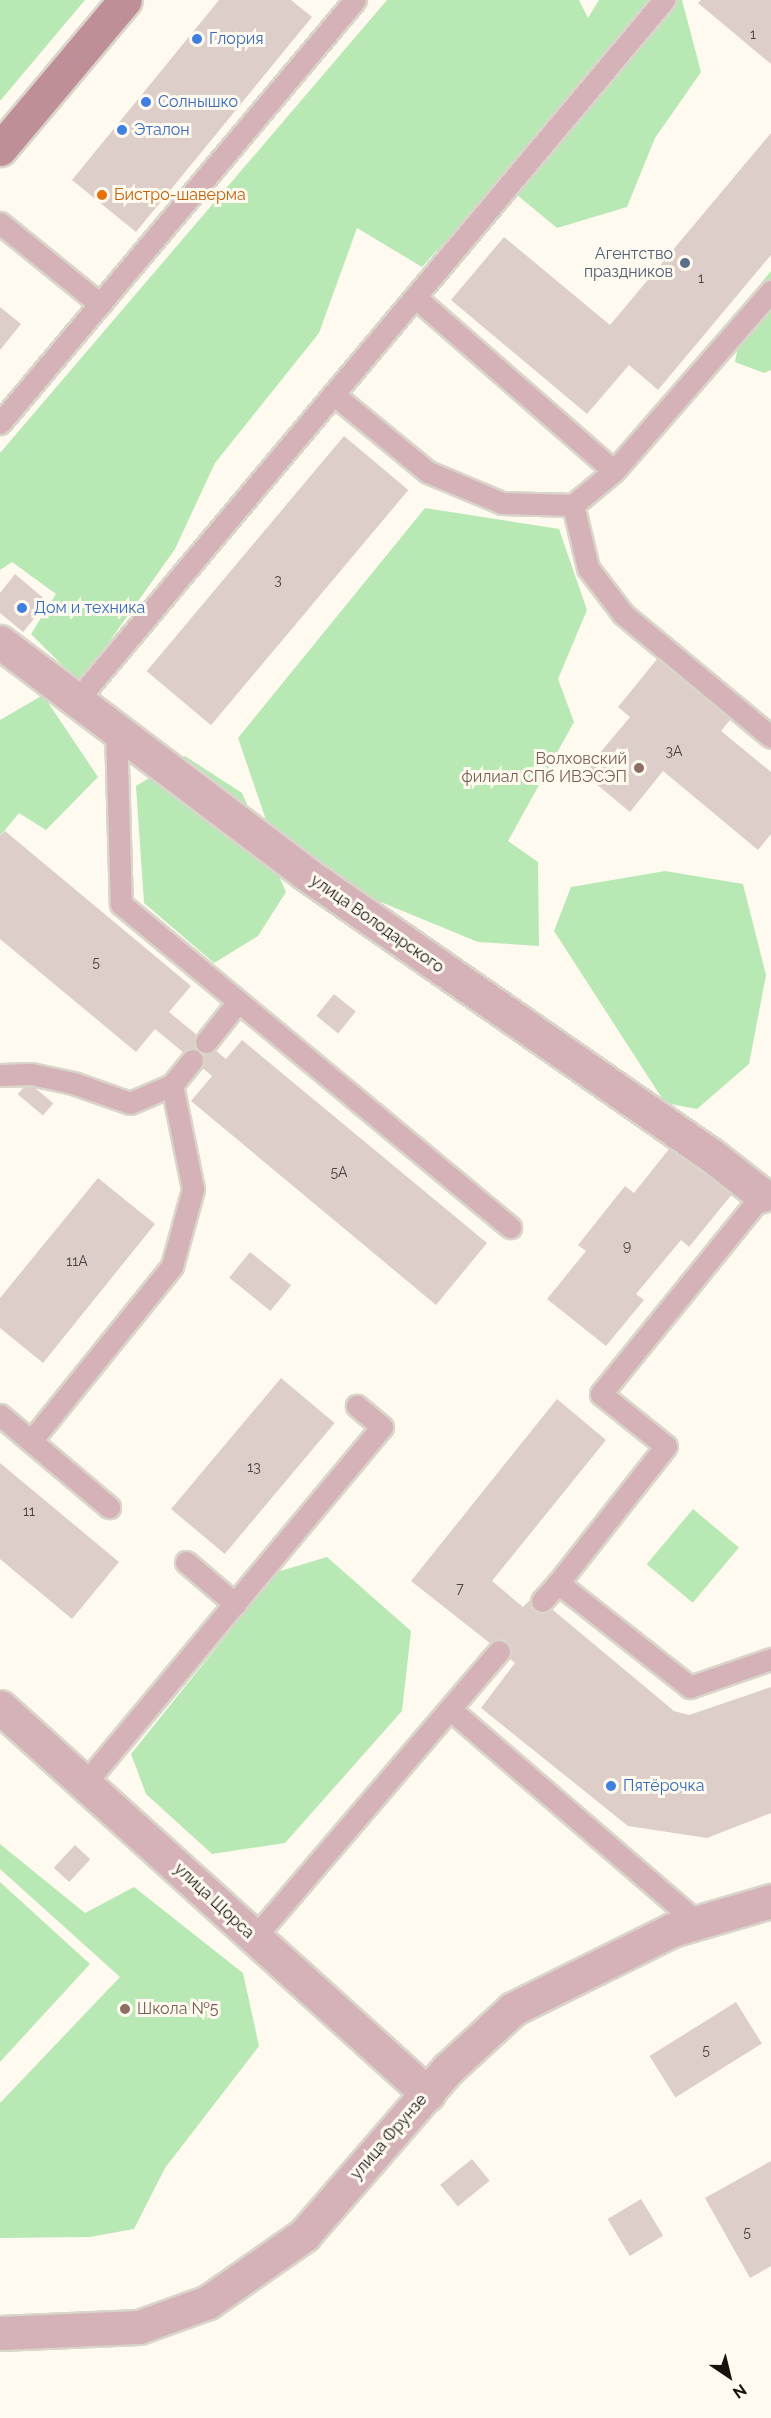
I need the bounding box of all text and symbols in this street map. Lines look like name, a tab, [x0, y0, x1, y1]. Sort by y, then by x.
house number: 1	[750, 26, 756, 42]
place label: Глория	[209, 29, 264, 49]
marker: Глория	[190, 32, 204, 46]
place label: Солнышко	[158, 92, 238, 112]
marker: Солнышко	[139, 95, 153, 109]
place label: Эталон	[134, 120, 190, 140]
marker: Эталон	[115, 123, 129, 137]
place label: Бистро-шаверма	[114, 185, 246, 205]
marker: Бистро-шаверма	[95, 188, 109, 202]
place label: Агентство праздников	[584, 244, 673, 282]
marker: Агентство праздников	[678, 256, 692, 270]
house number: 1	[698, 270, 704, 286]
house number: 3	[274, 572, 282, 588]
place label: Дом и техника	[34, 598, 145, 618]
marker: Дом и техника	[15, 601, 29, 615]
house number: 3А	[666, 743, 682, 759]
place label: Волховский филиал СПб ИВЭСЭП	[462, 749, 627, 787]
marker: Волховский филиал СПб ИВЭСЭП	[632, 761, 646, 775]
street label: улица Володарского	[307, 871, 447, 977]
house number: 5	[92, 954, 100, 970]
house number: 5А	[330, 1164, 348, 1180]
house number: 9	[623, 1238, 631, 1254]
house number: 11А	[66, 1253, 88, 1269]
house number: 13	[247, 1459, 261, 1475]
house number: 11	[23, 1503, 35, 1519]
house number: 7	[456, 1580, 464, 1596]
place label: Пятёрочка	[623, 1776, 704, 1796]
marker: Пятёрочка	[604, 1779, 618, 1793]
street label: улица Щорса	[170, 1859, 258, 1943]
place label: Школа №5	[137, 1999, 218, 2019]
marker: Школа №5	[118, 2002, 132, 2016]
house number: 5	[702, 2042, 710, 2058]
street label: улица Фрунзе	[347, 2090, 431, 2184]
house number: 5	[743, 2224, 751, 2240]
north arrow	[699, 2346, 759, 2406]
text: N	[729, 2380, 750, 2402]

